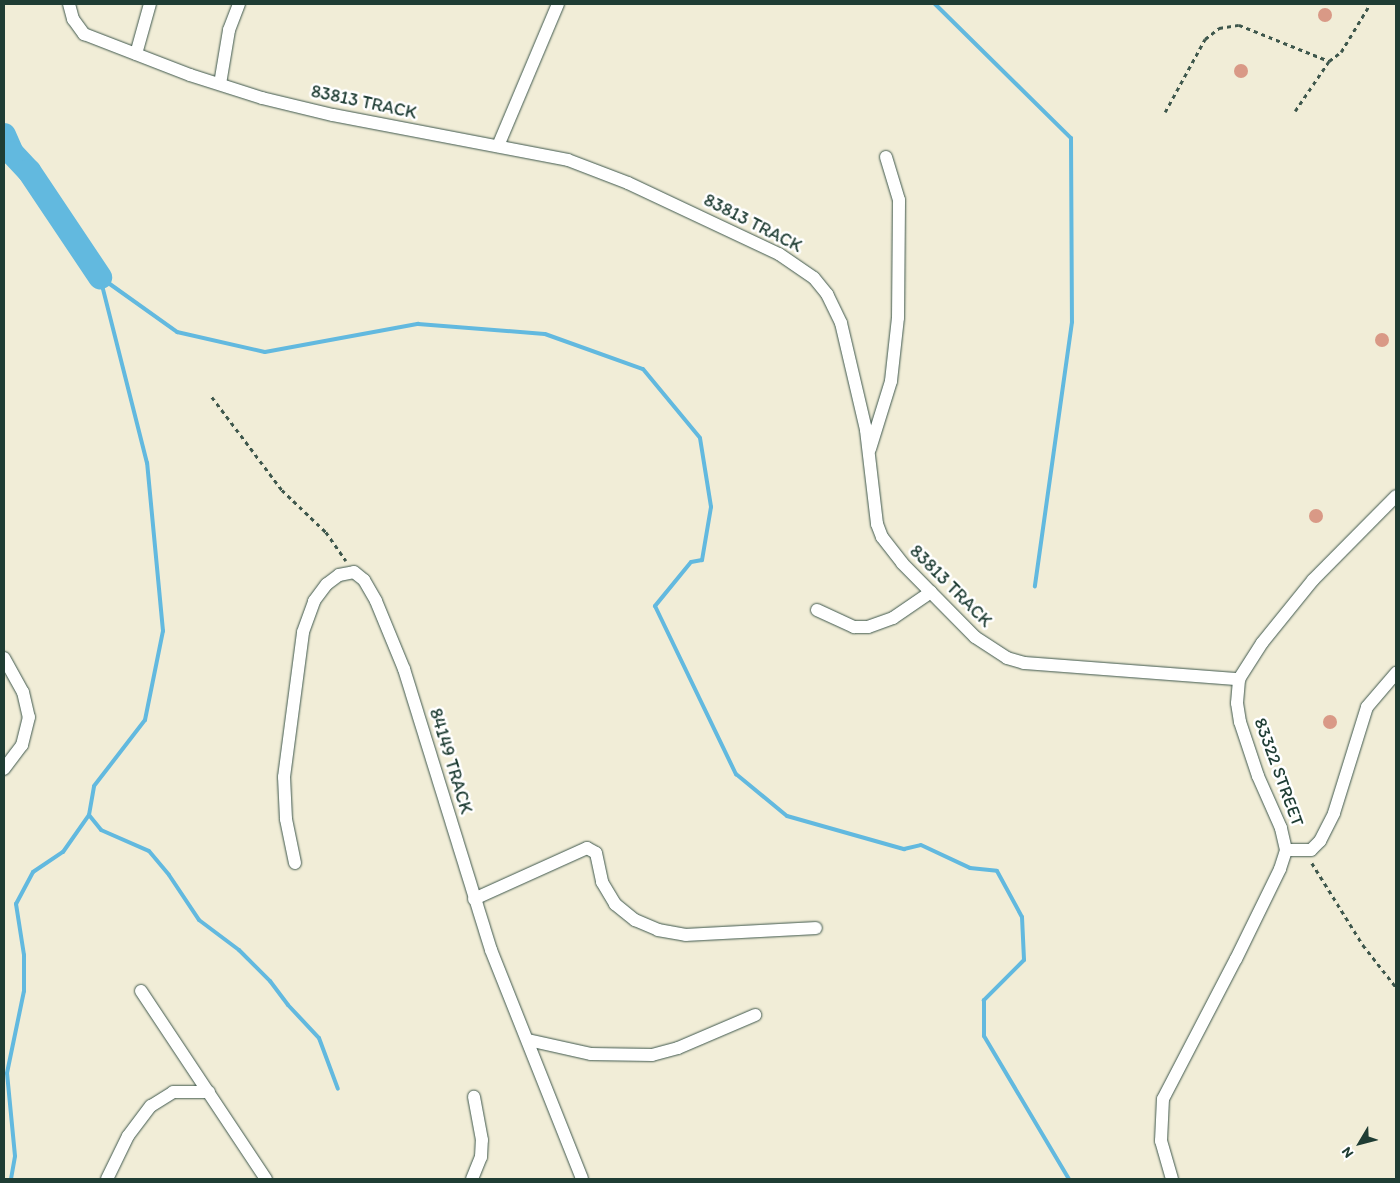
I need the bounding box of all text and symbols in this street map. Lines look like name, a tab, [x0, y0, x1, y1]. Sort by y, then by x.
street label: 83813 TRACK	[309, 80, 419, 124]
street label: 83813 TRACK	[700, 189, 806, 257]
street label: 83813 TRACK	[905, 540, 997, 632]
street label: 84149 TRACK	[425, 706, 477, 816]
street label: 83322 STREET	[1249, 715, 1309, 829]
north arrow	[1335, 1118, 1385, 1168]
text: N	[1338, 1143, 1357, 1161]

